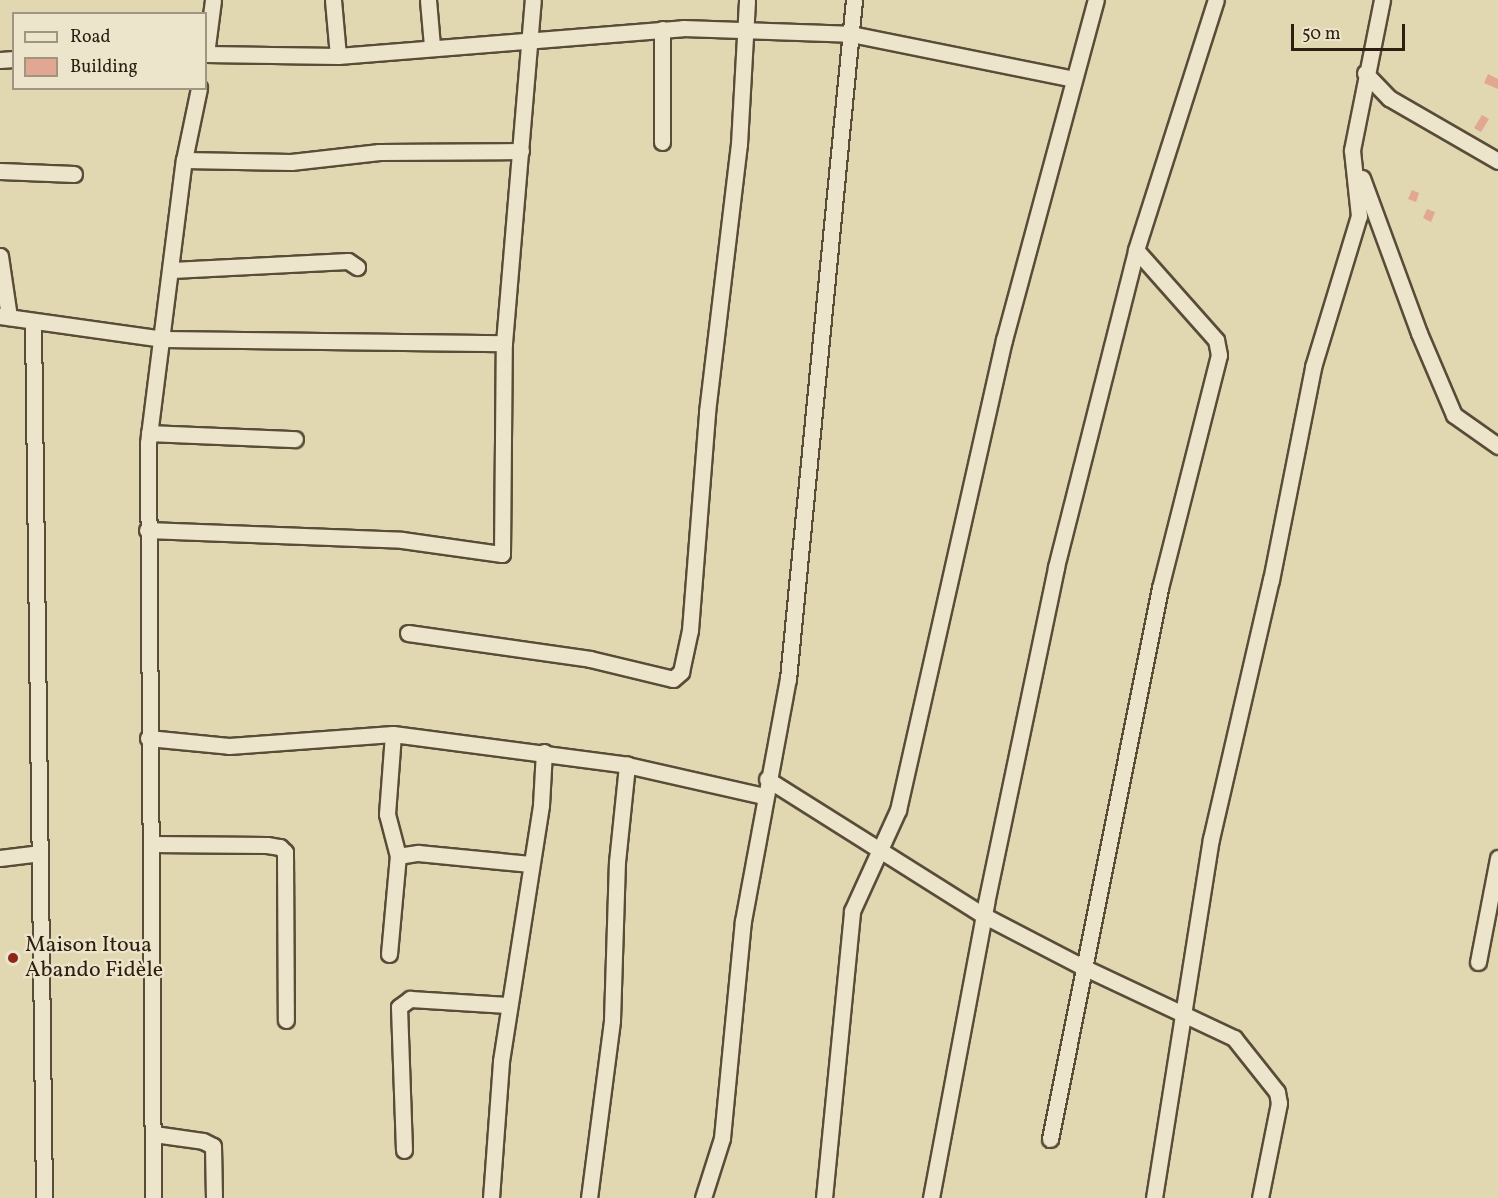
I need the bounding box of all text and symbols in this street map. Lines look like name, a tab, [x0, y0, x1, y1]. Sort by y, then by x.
legend	[12, 12, 207, 90]
scale bar	[1294, 12, 1408, 50]
text: 50 m	[1302, 22, 1341, 47]
text: Road	[70, 25, 111, 50]
text: Building	[70, 55, 138, 80]
place label: Maison Itoua Abando Fidèle	[25, 932, 163, 984]
marker: Maison Itoua Abando Fidèle	[6, 951, 20, 965]

